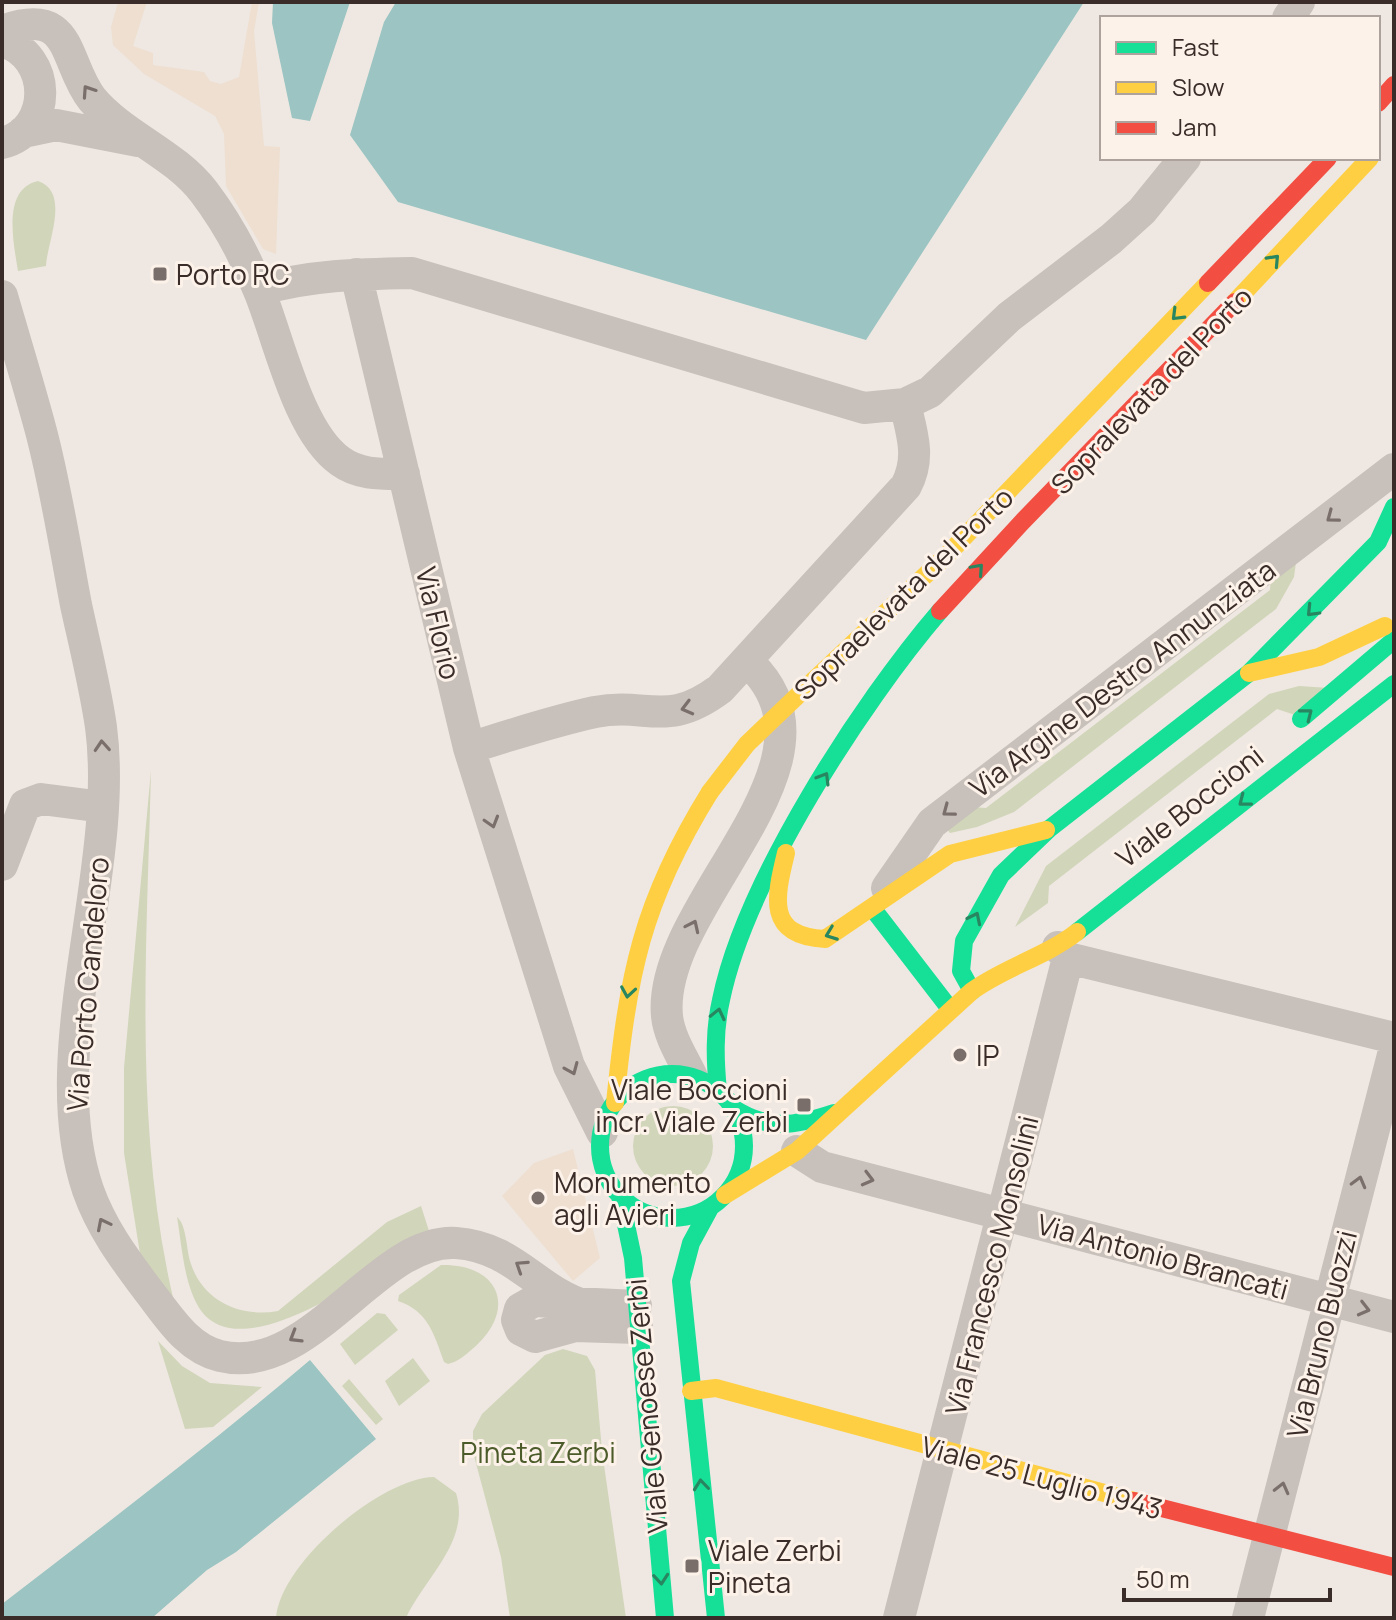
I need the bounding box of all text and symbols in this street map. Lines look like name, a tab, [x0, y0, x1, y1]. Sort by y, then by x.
legend	[1100, 16, 1380, 160]
text: Fast	[1172, 30, 1219, 63]
text: Slow	[1172, 70, 1225, 103]
one-way arrow	[82, 85, 97, 99]
text: Jam	[1172, 110, 1217, 143]
place label: Porto RC	[176, 255, 290, 293]
one-way arrow	[1265, 255, 1279, 270]
marker: Porto RC	[151, 265, 169, 283]
street label: Sopralevata del Porto	[1042, 278, 1260, 502]
one-way arrow	[1172, 306, 1186, 320]
street label: Sopraelevata del Porto	[785, 478, 1021, 708]
one-way arrow	[1326, 507, 1341, 521]
street label: Via Argine Destro Annunziata	[961, 550, 1283, 806]
street label: Via Florio	[408, 563, 470, 683]
one-way arrow	[969, 564, 983, 579]
one-way arrow	[1307, 602, 1321, 616]
one-way arrow	[680, 698, 694, 715]
one-way arrow	[1298, 709, 1313, 723]
street label: Viale Boccioni	[1108, 737, 1270, 875]
one-way arrow	[94, 739, 111, 752]
one-way arrow	[814, 772, 830, 787]
one-way arrow	[1238, 791, 1253, 805]
one-way arrow	[942, 802, 957, 816]
one-way arrow	[482, 815, 498, 829]
street label: Via Porto Candeloro	[57, 855, 117, 1113]
one-way arrow	[966, 912, 981, 927]
one-way arrow	[683, 919, 699, 934]
one-way arrow	[825, 924, 839, 941]
one-way arrow	[620, 986, 637, 999]
one-way arrow	[708, 1007, 725, 1021]
place label: IP	[976, 1036, 1000, 1074]
marker: IP	[951, 1046, 969, 1064]
one-way arrow	[562, 1061, 578, 1075]
place label: Viale Boccioni incr. Viale Zerbi	[595, 1070, 788, 1140]
marker: Viale Boccioni incr. Viale Zerbi	[795, 1096, 813, 1114]
street label: Via Francesco Monsolini	[935, 1111, 1047, 1419]
place label: Monumento agli Avieri	[554, 1163, 711, 1233]
one-way arrow	[861, 1169, 875, 1186]
one-way arrow	[1350, 1175, 1367, 1189]
marker: Monumento agli Avieri	[529, 1189, 547, 1207]
street label: Via Antonio Brancati	[1033, 1204, 1293, 1308]
one-way arrow	[97, 1218, 113, 1233]
street label: Via Bruno Buozzi	[1277, 1226, 1365, 1442]
one-way arrow	[515, 1260, 529, 1275]
street label: Viale Genoese Zerbi	[616, 1277, 676, 1535]
one-way arrow	[1356, 1300, 1370, 1317]
one-way arrow	[289, 1327, 304, 1343]
street label: Viale 25 Luglio 1943	[917, 1427, 1167, 1527]
park label: Pineta Zerbi	[460, 1433, 616, 1471]
one-way arrow	[693, 1478, 710, 1491]
one-way arrow	[1272, 1482, 1289, 1496]
place label: Viale Zerbi Pineta	[708, 1531, 842, 1601]
scale bar	[1124, 1552, 1330, 1602]
marker: Viale Zerbi Pineta	[683, 1557, 701, 1575]
text: 50 m	[1136, 1562, 1190, 1595]
one-way arrow	[652, 1573, 669, 1586]

